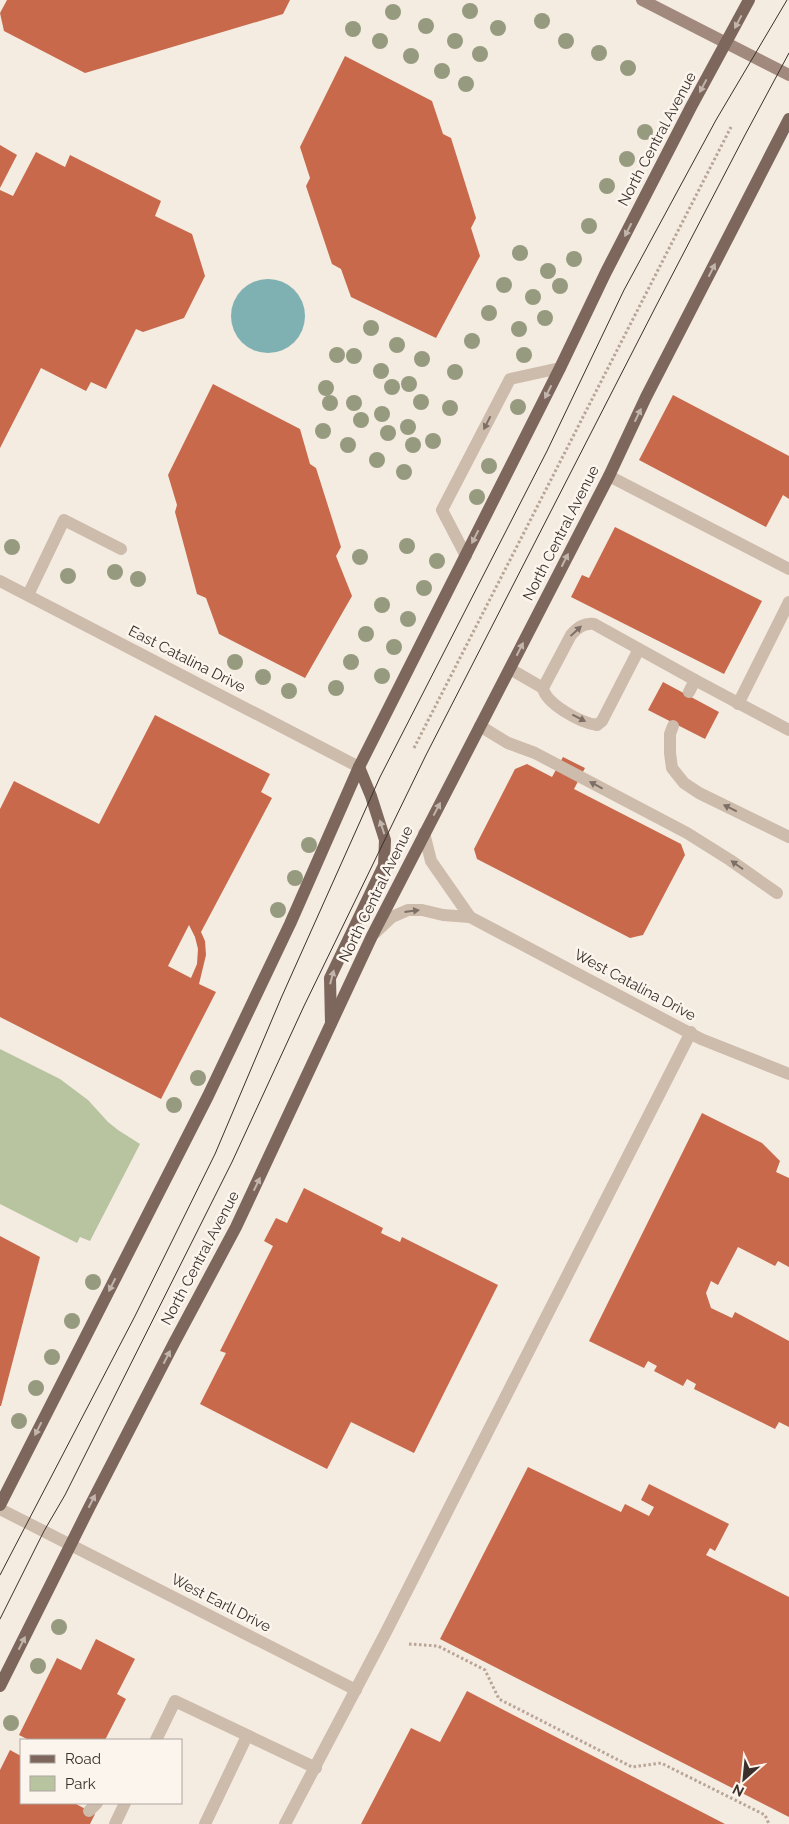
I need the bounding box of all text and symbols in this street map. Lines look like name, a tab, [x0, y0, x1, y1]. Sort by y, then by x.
one-way arrow	[734, 14, 742, 29]
street label: North Central Avenue	[614, 69, 700, 209]
one-way arrow	[699, 79, 707, 93]
one-way arrow	[624, 223, 632, 237]
one-way arrow	[708, 263, 716, 277]
one-way arrow	[544, 385, 552, 399]
one-way arrow	[634, 408, 642, 422]
one-way arrow	[483, 416, 491, 430]
street label: North Central Avenue	[519, 462, 603, 603]
one-way arrow	[471, 530, 479, 544]
one-way arrow	[561, 553, 569, 567]
street label: East Catalina Drive	[126, 622, 249, 696]
one-way arrow	[570, 625, 582, 637]
one-way arrow	[516, 642, 524, 656]
one-way arrow	[572, 714, 586, 722]
one-way arrow	[589, 781, 603, 789]
one-way arrow	[433, 801, 441, 816]
one-way arrow	[722, 804, 737, 812]
one-way arrow	[377, 820, 385, 835]
street label: North Central Avenue	[335, 823, 417, 965]
one-way arrow	[730, 860, 744, 870]
one-way arrow	[404, 907, 420, 915]
street label: West Catalina Drive	[571, 945, 699, 1025]
one-way arrow	[328, 969, 336, 985]
one-way arrow	[254, 1177, 262, 1191]
street label: North Central Avenue	[157, 1188, 243, 1328]
one-way arrow	[108, 1278, 116, 1292]
one-way arrow	[163, 1350, 171, 1364]
one-way arrow	[34, 1422, 42, 1437]
one-way arrow	[88, 1494, 96, 1509]
street label: West Earll Drive	[168, 1570, 274, 1636]
one-way arrow	[18, 1636, 26, 1650]
legend	[20, 1739, 182, 1804]
text: Road	[65, 1750, 101, 1768]
north arrow	[719, 1754, 769, 1804]
text: Park	[65, 1775, 96, 1793]
text: N	[730, 1781, 746, 1800]

